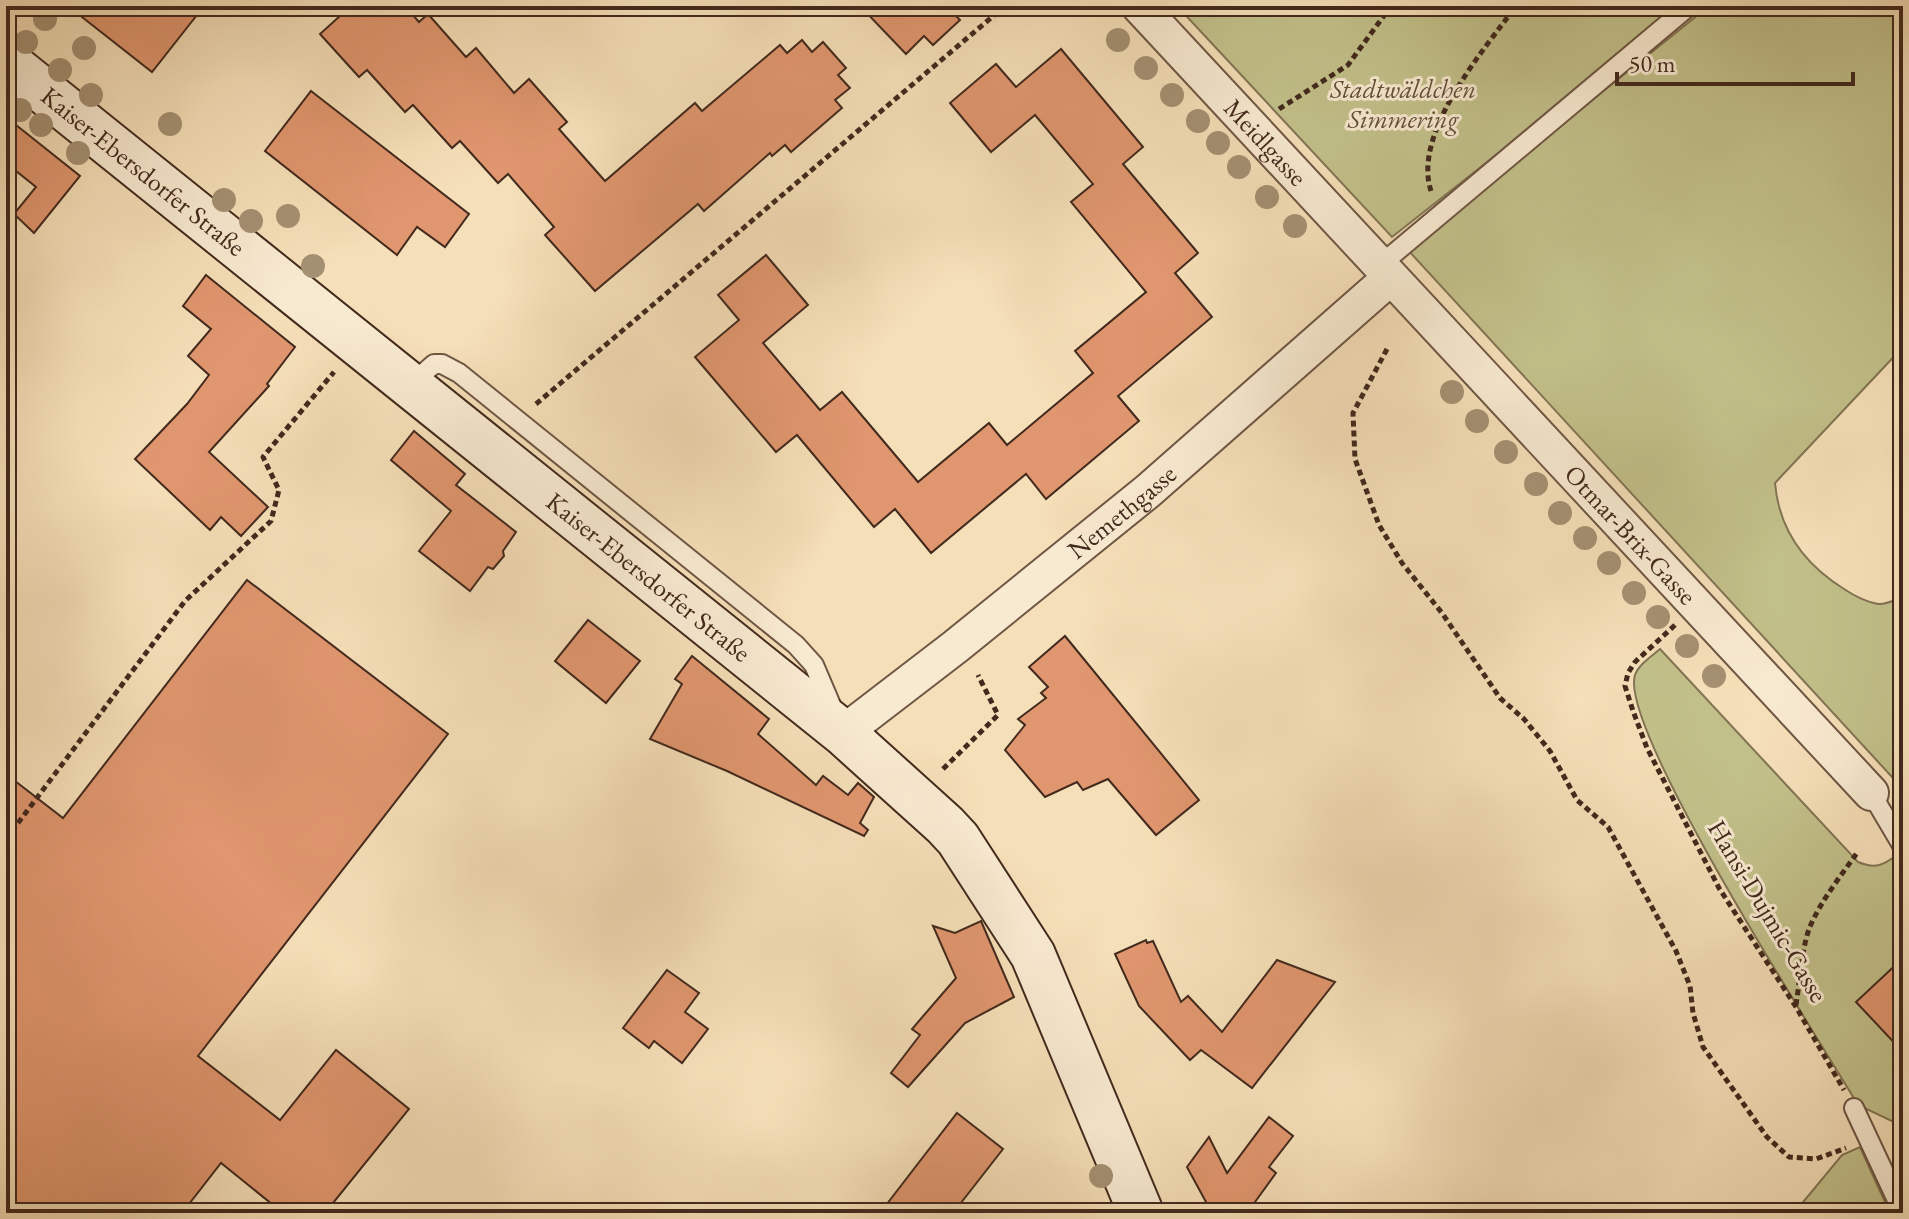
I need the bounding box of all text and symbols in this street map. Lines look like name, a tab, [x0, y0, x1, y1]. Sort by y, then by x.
scale bar	[1617, 36, 1853, 86]
text: 50 m	[1629, 48, 1676, 79]
park label: Stadtwäldchen Simmering	[1329, 72, 1476, 136]
street label: Kaiser-Ebersdorfer Straße	[34, 79, 253, 264]
street label: Meidlgasse	[1217, 91, 1315, 193]
street label: Nemethgasse	[1060, 457, 1183, 566]
street label: Otmar-Brix-Gasse	[1557, 457, 1704, 612]
street label: Kaiser-Ebersdorfer Straße	[539, 484, 758, 669]
street label: Hansi-Dujmic-Gasse	[1700, 814, 1836, 1008]

